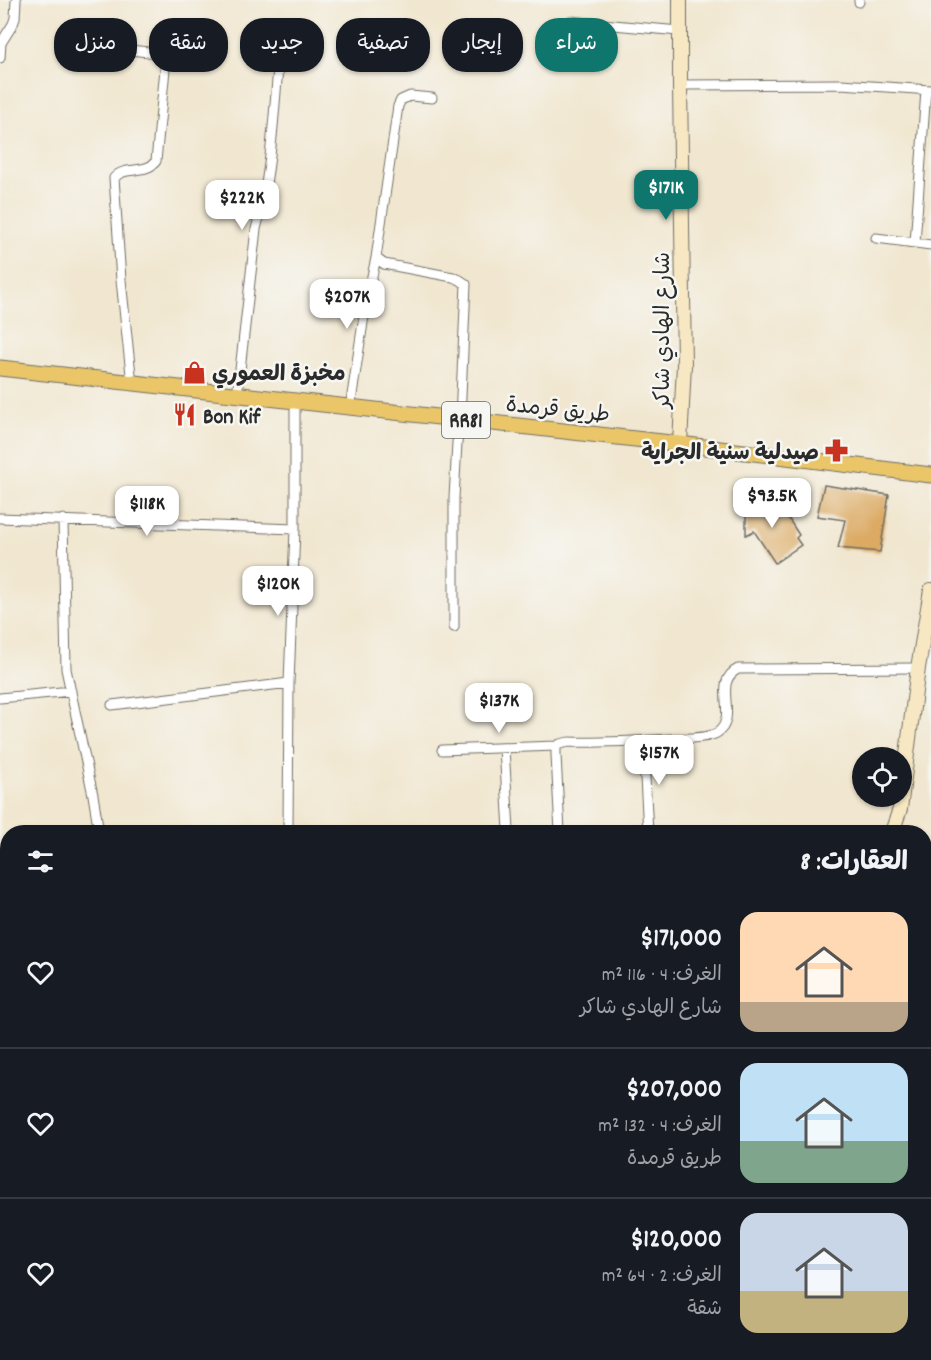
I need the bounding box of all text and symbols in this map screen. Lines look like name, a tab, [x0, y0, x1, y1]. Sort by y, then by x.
chip: منزل	[54, 18, 137, 72]
chip: شقة	[149, 18, 228, 72]
chip: جديد	[240, 18, 324, 72]
chip: تصفية	[336, 18, 430, 72]
chip: إيجار	[442, 18, 523, 72]
chip: شراء	[535, 18, 618, 72]
pin: $171K	[624, 170, 708, 221]
text: $171K	[648, 175, 684, 203]
pin: $222K	[200, 180, 284, 231]
text: $222K	[219, 185, 265, 213]
street label: شارع الهادي شاكر	[649, 252, 680, 410]
pin: $207K	[305, 279, 389, 330]
text: $207K	[324, 284, 370, 312]
shop icon: مخبزة العموري	[181, 359, 207, 385]
place label: مخبزة العموري	[212, 360, 346, 391]
street label: طريق قرمدة	[504, 391, 611, 432]
restaurant icon: Bon Kif	[172, 402, 198, 428]
road number: RR81	[442, 402, 490, 438]
place label: Bon Kif	[203, 403, 262, 434]
pharmacy icon: صيدلية سنية الجراية	[824, 438, 850, 464]
place label: صيدلية سنية الجراية	[641, 439, 819, 470]
pin: $93.5K	[723, 478, 821, 529]
text: $93.5K	[747, 483, 797, 511]
pin: $118K	[105, 486, 189, 537]
text: $118K	[129, 491, 165, 519]
pin: $120K	[236, 566, 320, 617]
text: $120K	[256, 571, 300, 599]
pin: $137K	[457, 683, 541, 734]
text: $137K	[479, 688, 519, 716]
pin: $157K	[617, 735, 701, 786]
text: $157K	[639, 740, 679, 768]
map controls	[852, 747, 912, 807]
button: locate	[852, 747, 912, 807]
icon: filters	[24, 845, 57, 878]
text: العقارات: 8	[800, 845, 908, 882]
text: $171,000	[640, 921, 722, 958]
icon: home	[788, 936, 860, 1008]
icon: heart	[24, 956, 57, 989]
text: الغرف: 4 · 116 m²	[602, 962, 722, 990]
text: شارع الهادي شاكر	[580, 995, 722, 1023]
text: $207,000	[626, 1072, 722, 1109]
icon: home	[788, 1087, 860, 1159]
icon: heart	[24, 1107, 57, 1140]
text: الغرف: 4 · 132 m²	[598, 1113, 722, 1141]
text: طريق قرمدة	[627, 1146, 722, 1174]
text: $120,000	[630, 1222, 722, 1259]
icon: home	[788, 1237, 860, 1309]
icon: heart	[24, 1257, 57, 1290]
text: الغرف: 2 · 64 m²	[602, 1263, 722, 1291]
text: شقة	[687, 1296, 722, 1324]

